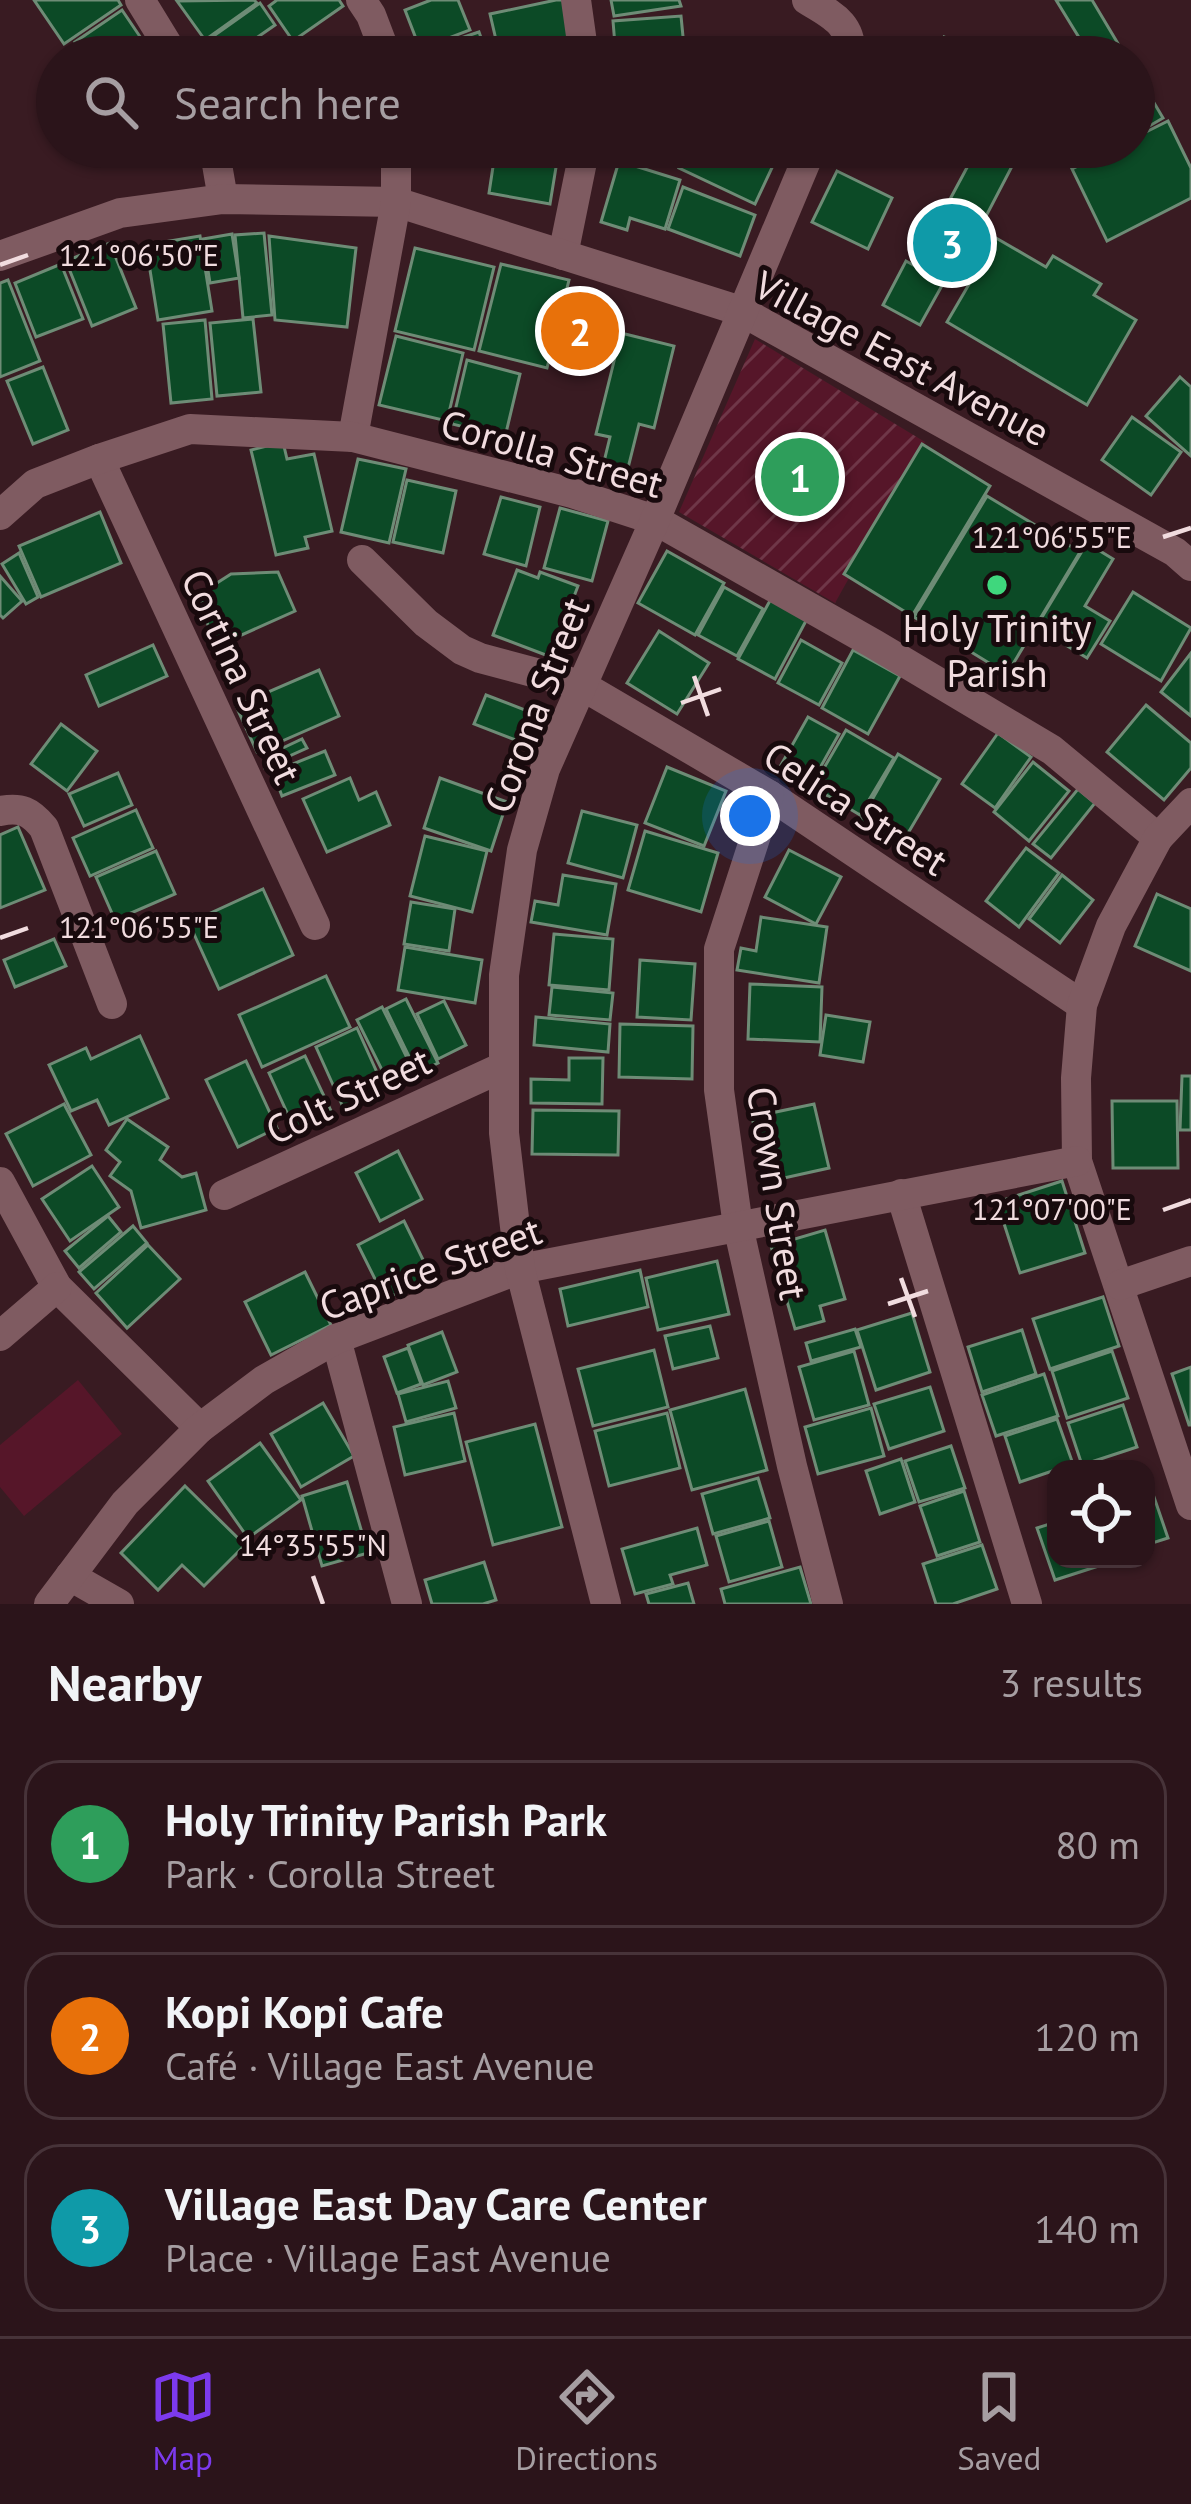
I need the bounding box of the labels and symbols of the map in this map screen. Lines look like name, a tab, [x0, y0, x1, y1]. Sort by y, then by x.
pin: 3	[913, 198, 991, 288]
text: 121°06'50"E	[59, 235, 219, 274]
street label: Village East Avenue	[745, 258, 1058, 457]
pin: 2	[541, 286, 619, 376]
street label: Corolla Street	[435, 397, 669, 509]
pin: 1	[761, 432, 839, 522]
text: 121°06'55"E	[972, 517, 1132, 556]
street label: Cortina Street	[170, 561, 314, 791]
marker: Holy Trinity Parish	[984, 572, 1010, 598]
street label: Corona Street	[472, 590, 600, 820]
place label: Holy Trinity Parish	[903, 602, 1091, 698]
street label: Celica Street	[754, 730, 958, 886]
your location	[720, 786, 780, 846]
text: 121°06'55"E	[59, 907, 219, 946]
street label: Colt Street	[257, 1035, 439, 1155]
street label: Crown Street	[736, 1083, 820, 1303]
text: 121°07'00"E	[972, 1189, 1132, 1228]
street label: Caprice Street	[312, 1204, 548, 1332]
text: 14°35'55"N	[239, 1525, 387, 1564]

